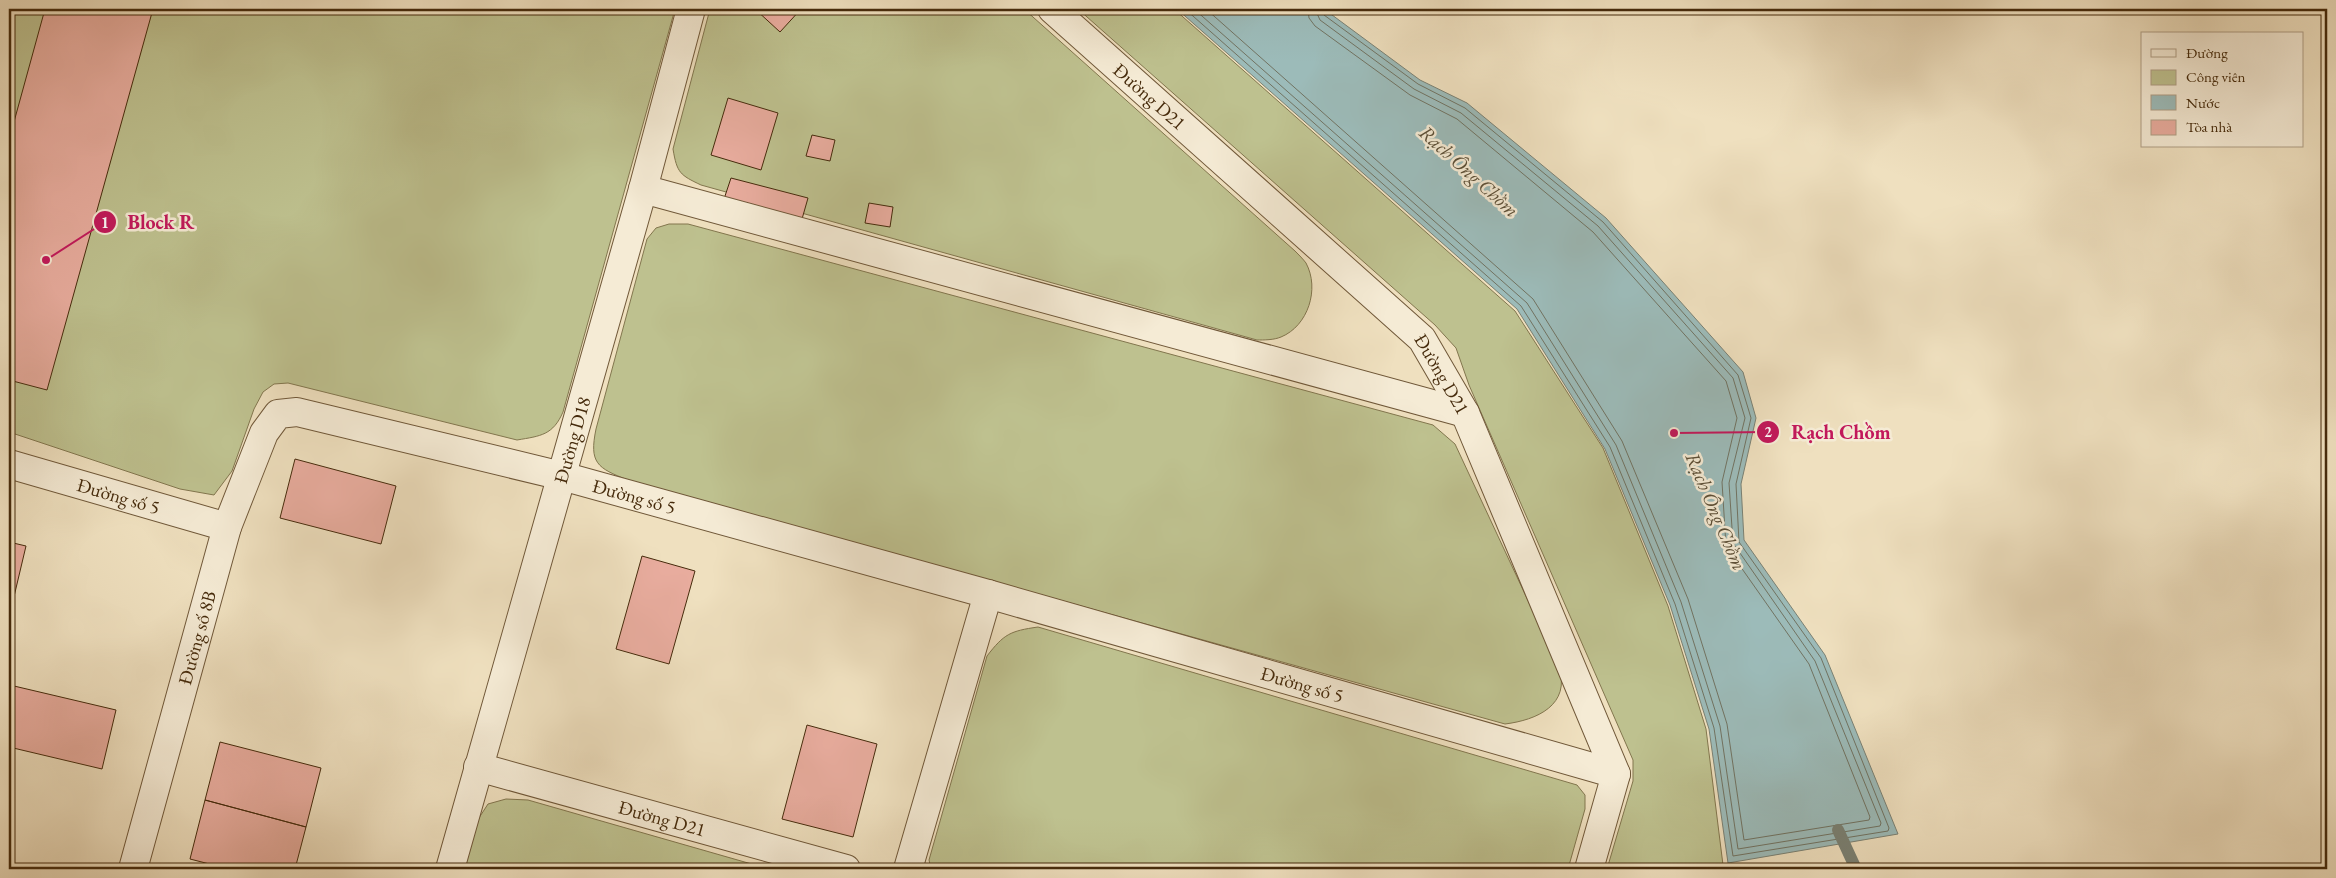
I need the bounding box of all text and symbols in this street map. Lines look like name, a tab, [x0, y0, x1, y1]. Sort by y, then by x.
legend	[2141, 32, 2304, 148]
text: Đường	[2186, 43, 2228, 62]
street label: Đường D21	[1108, 57, 1191, 135]
text: Công viên	[2186, 67, 2246, 86]
text: Nước	[2186, 93, 2220, 112]
text: Tòa nhà	[2186, 117, 2232, 136]
water label: Rạch Ông Chồm	[1414, 119, 1524, 223]
callout: Block R	[93, 205, 204, 240]
text: Block R	[128, 209, 195, 235]
text: 1	[101, 213, 109, 232]
street label: Đường D21	[1409, 329, 1475, 419]
street label: Đường D18	[548, 394, 596, 486]
callout: Rạch Chồm	[1756, 414, 1900, 449]
text: Rạch Chồm	[1791, 419, 1891, 445]
text: 2	[1764, 422, 1772, 441]
water label: Rạch Ông Chồm	[1679, 448, 1753, 574]
street label: Đường số 5	[74, 472, 163, 519]
street label: Đường số 5	[590, 473, 679, 519]
street label: Đường số 8B	[172, 588, 221, 687]
street label: Đường số 5	[1258, 660, 1347, 708]
street label: Đường D21	[616, 794, 708, 842]

